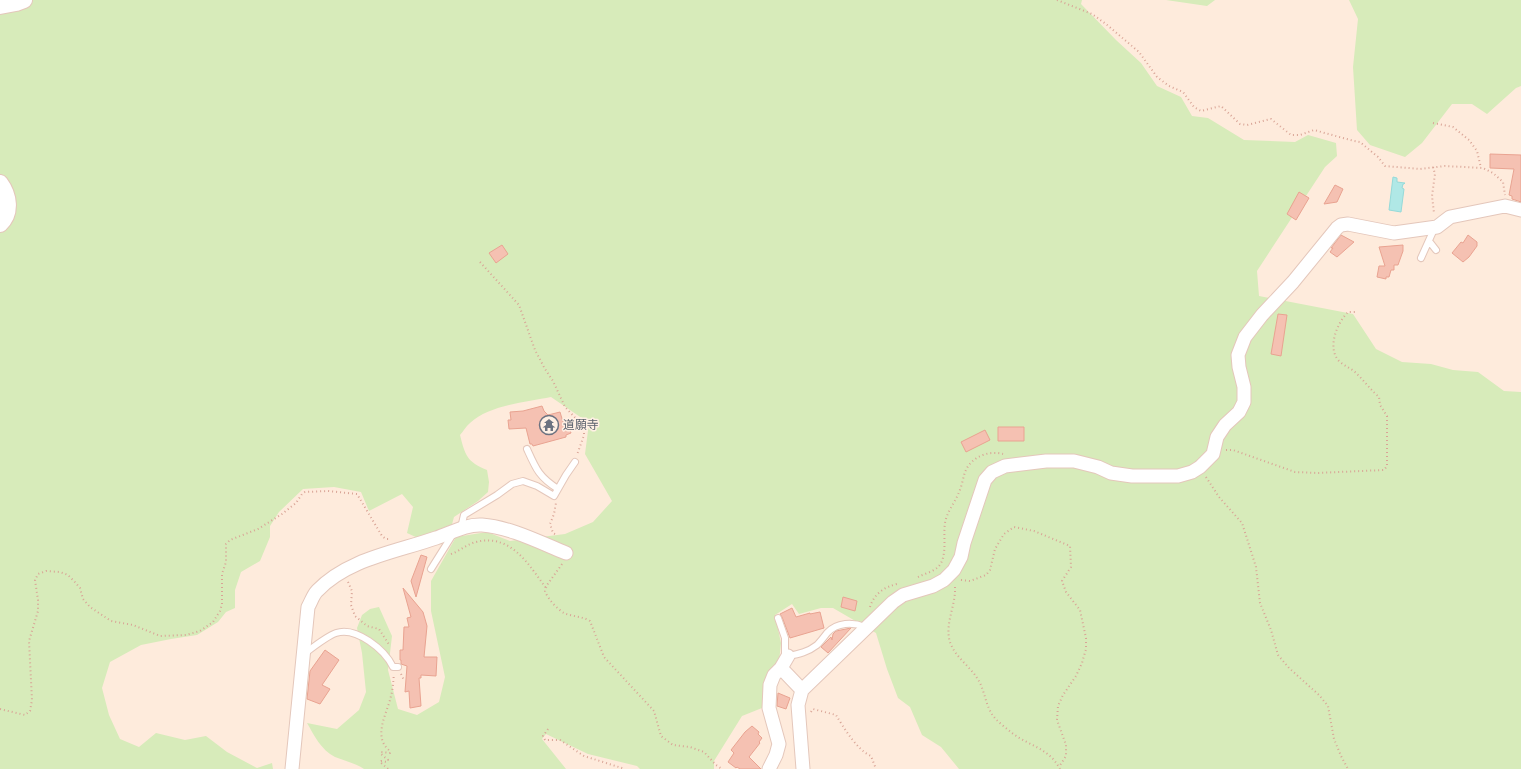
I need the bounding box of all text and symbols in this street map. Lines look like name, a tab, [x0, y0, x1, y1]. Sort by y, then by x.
temple icon: 道願寺	[538, 414, 560, 436]
place label: 道願寺	[563, 418, 599, 432]

